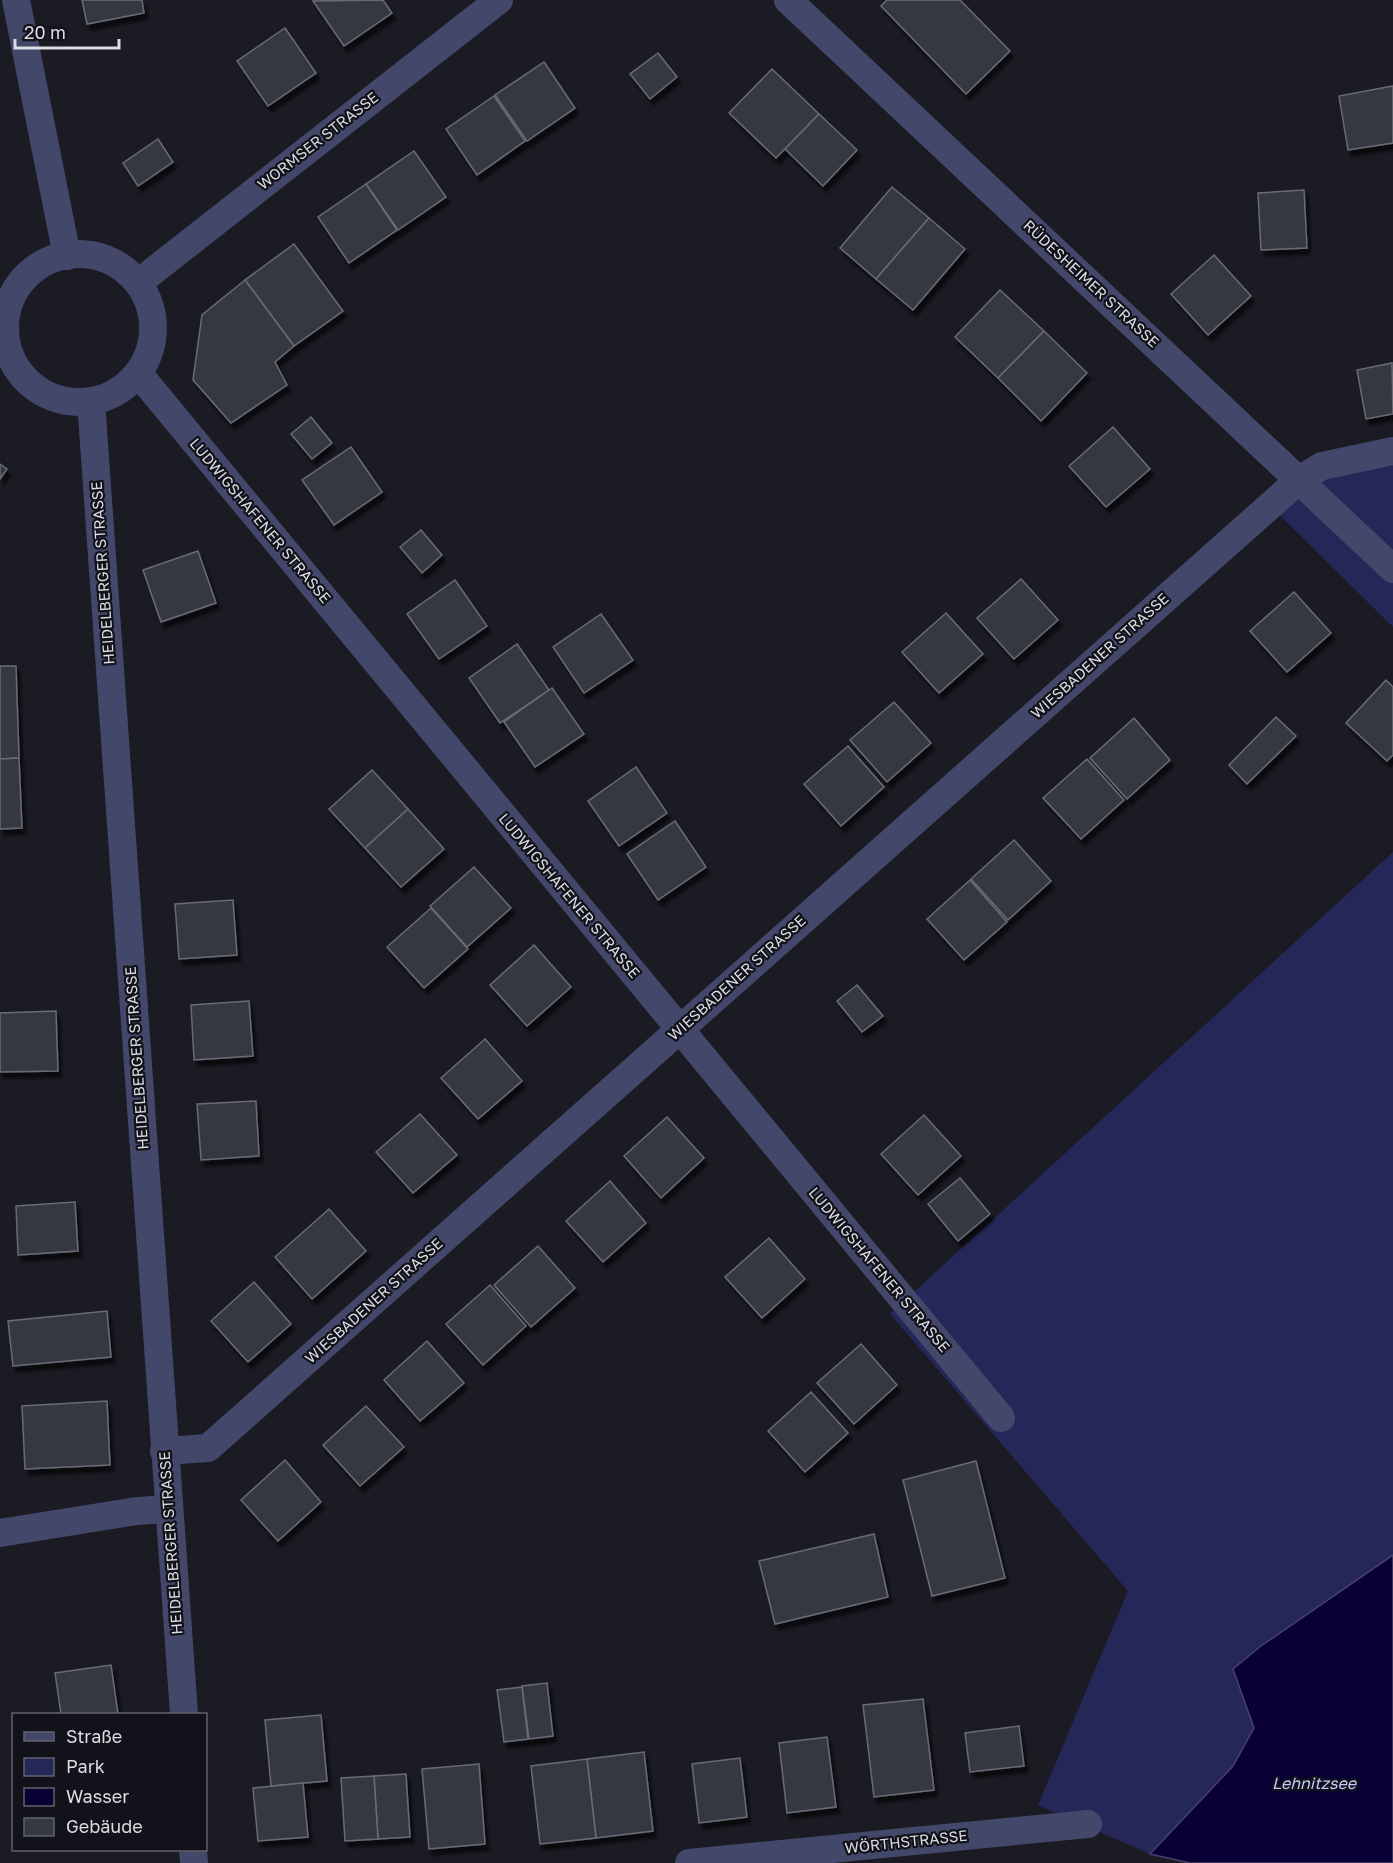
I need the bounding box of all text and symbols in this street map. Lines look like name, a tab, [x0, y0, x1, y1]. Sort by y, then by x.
scale bar	[15, 12, 118, 50]
text: 20 m	[24, 21, 66, 43]
street label: WORMSER STRASSE	[253, 87, 381, 193]
street label: RÜDESHEIMER STRASSE	[1020, 216, 1163, 351]
street label: LUDWIGSHAFENER STRASSE	[186, 434, 335, 607]
street label: HEIDELBERGER STRASSE	[87, 481, 117, 665]
street label: WIESBADENER STRASSE	[1027, 589, 1172, 722]
street label: LUDWIGSHAFENER STRASSE	[495, 809, 644, 982]
street label: WIESBADENER STRASSE	[664, 911, 809, 1044]
street label: HEIDELBERGER STRASSE	[121, 966, 151, 1150]
street label: LUDWIGSHAFENER STRASSE	[805, 1183, 954, 1356]
street label: WIESBADENER STRASSE	[301, 1234, 446, 1367]
street label: HEIDELBERGER STRASSE	[155, 1451, 185, 1635]
legend	[12, 1713, 207, 1851]
text: Straße	[66, 1725, 122, 1747]
text: Park	[66, 1755, 105, 1777]
water label: Lehnitzsee	[1272, 1773, 1358, 1793]
text: Wasser	[66, 1785, 129, 1807]
text: Gebäude	[66, 1815, 143, 1837]
street label: WÖRTHSTRASSE	[844, 1826, 968, 1856]

